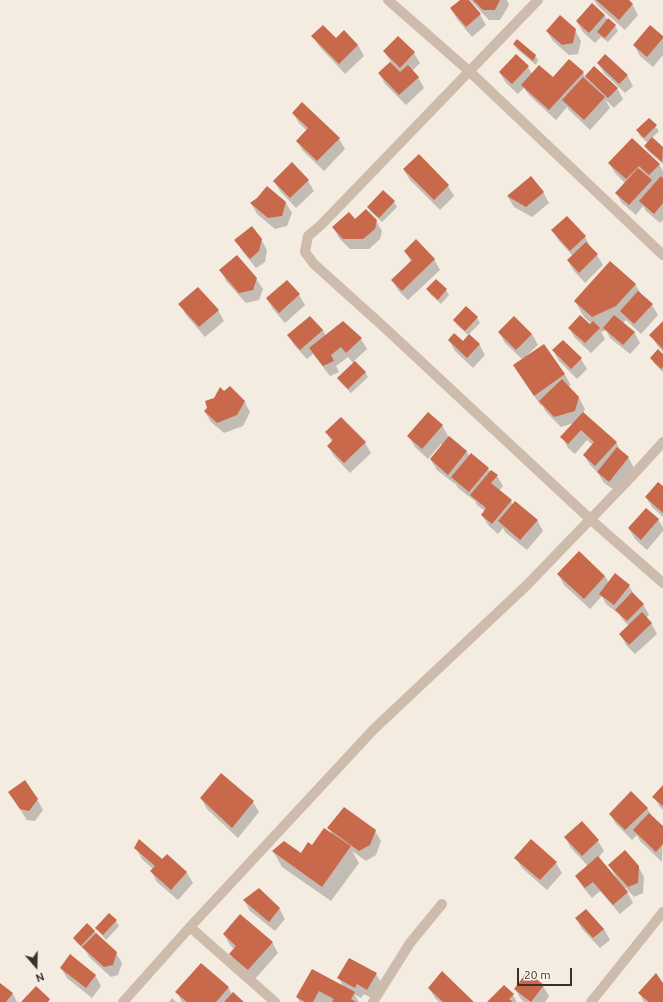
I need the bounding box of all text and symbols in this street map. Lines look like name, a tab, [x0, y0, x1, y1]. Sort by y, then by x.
north arrow	[16, 946, 56, 986]
scale bar	[519, 960, 574, 986]
text: 20 m	[524, 968, 551, 981]
text: N	[34, 970, 46, 984]

